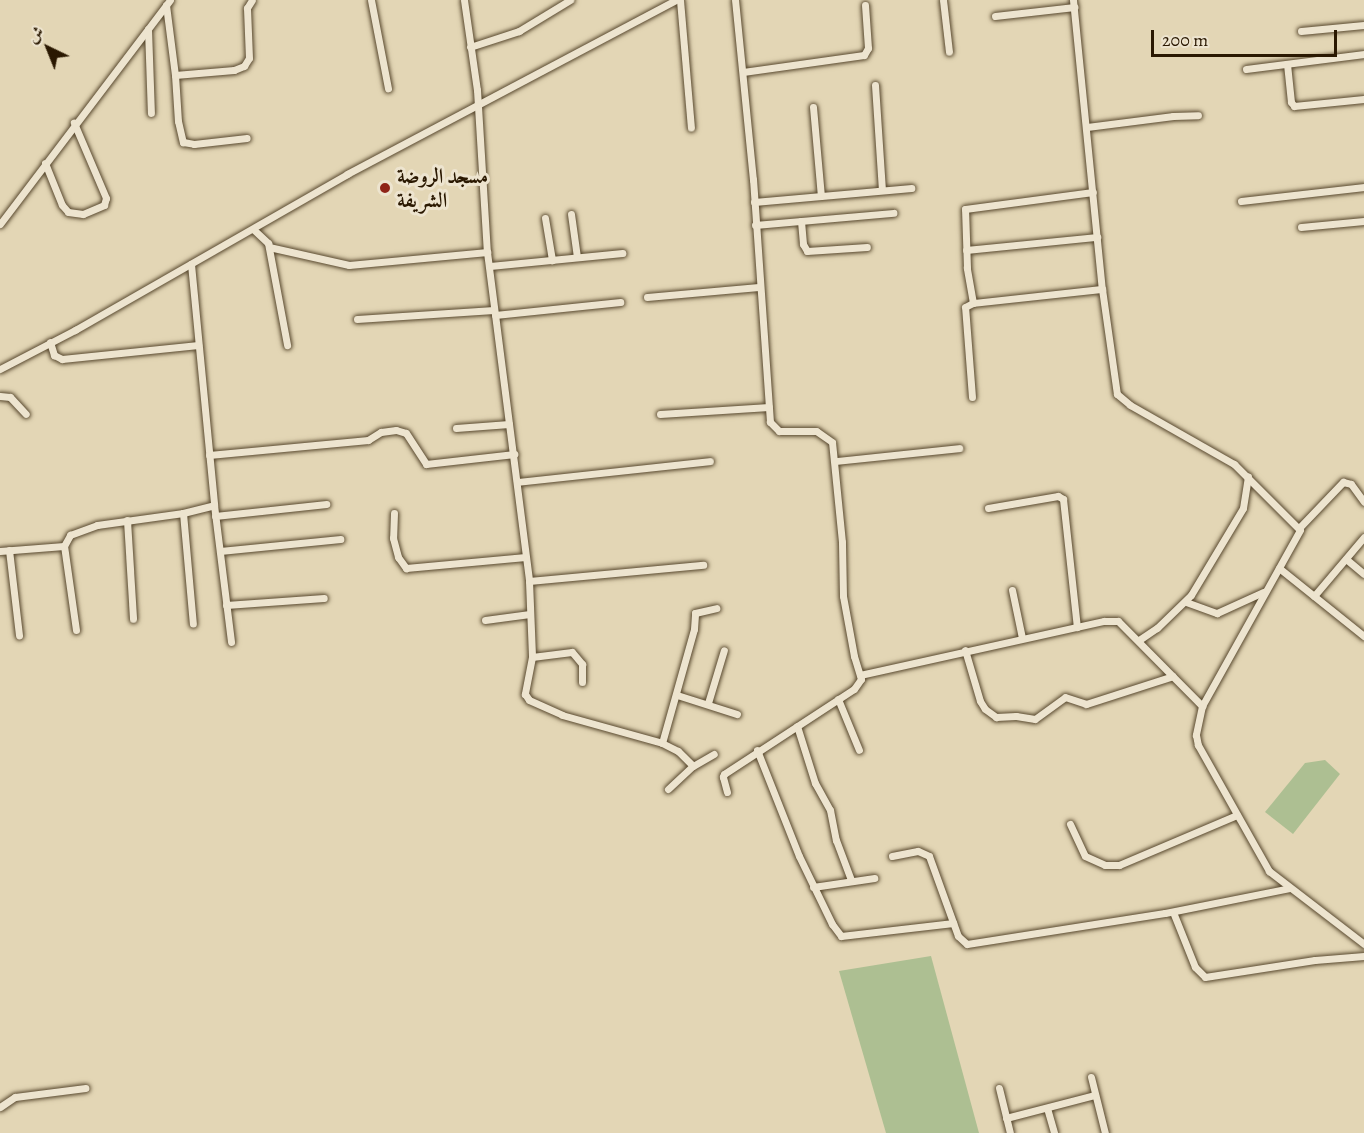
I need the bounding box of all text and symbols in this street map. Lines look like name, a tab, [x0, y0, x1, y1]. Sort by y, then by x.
north arrow	[18, 18, 78, 78]
scale bar	[1154, 18, 1340, 56]
text: ش	[22, 21, 49, 48]
text: 200 m	[1162, 28, 1208, 52]
place label: مسجد الروضة الشريفة	[397, 163, 488, 213]
marker: مسجد الروضة الشريفة	[378, 181, 392, 195]

